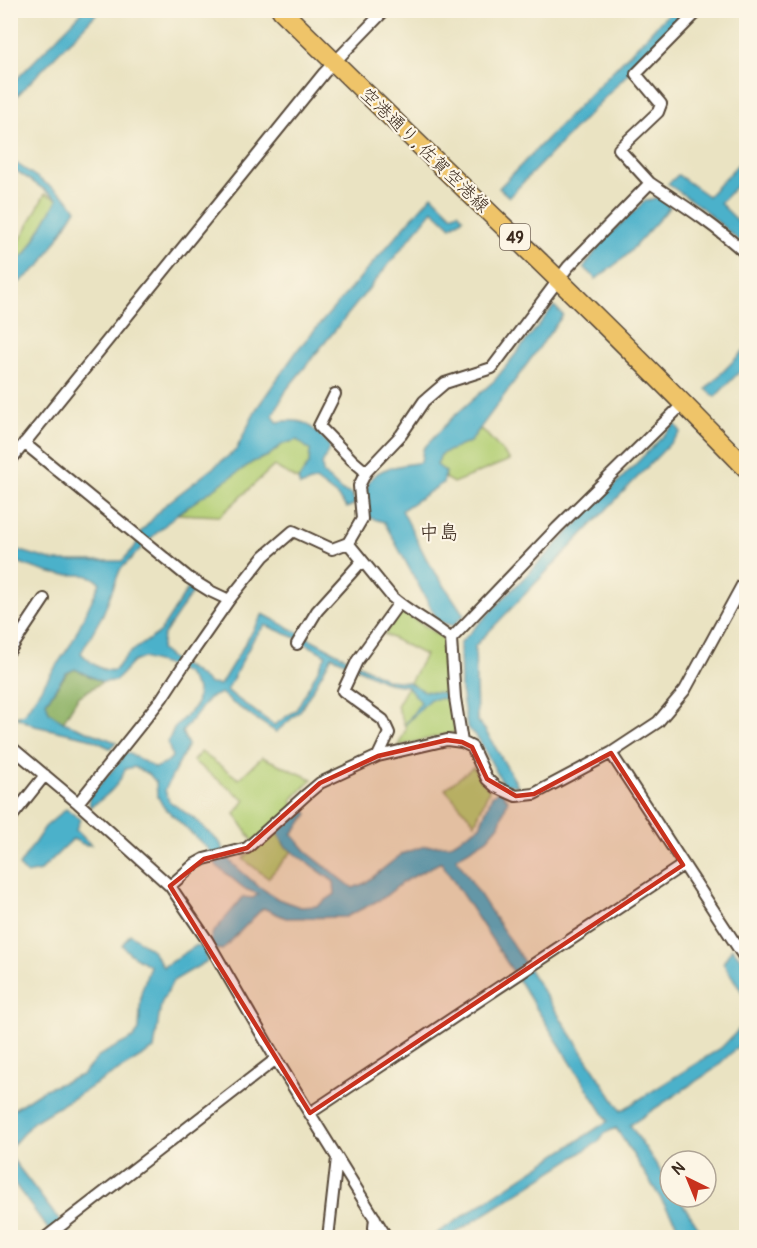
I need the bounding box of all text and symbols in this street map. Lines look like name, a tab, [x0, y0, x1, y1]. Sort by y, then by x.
street label: 空港通り, 佐賀空港線	[355, 83, 494, 218]
road number: 49	[500, 224, 530, 250]
district label: 中島	[419, 520, 459, 545]
north arrow	[658, 1149, 718, 1209]
text: N	[668, 1158, 689, 1180]

